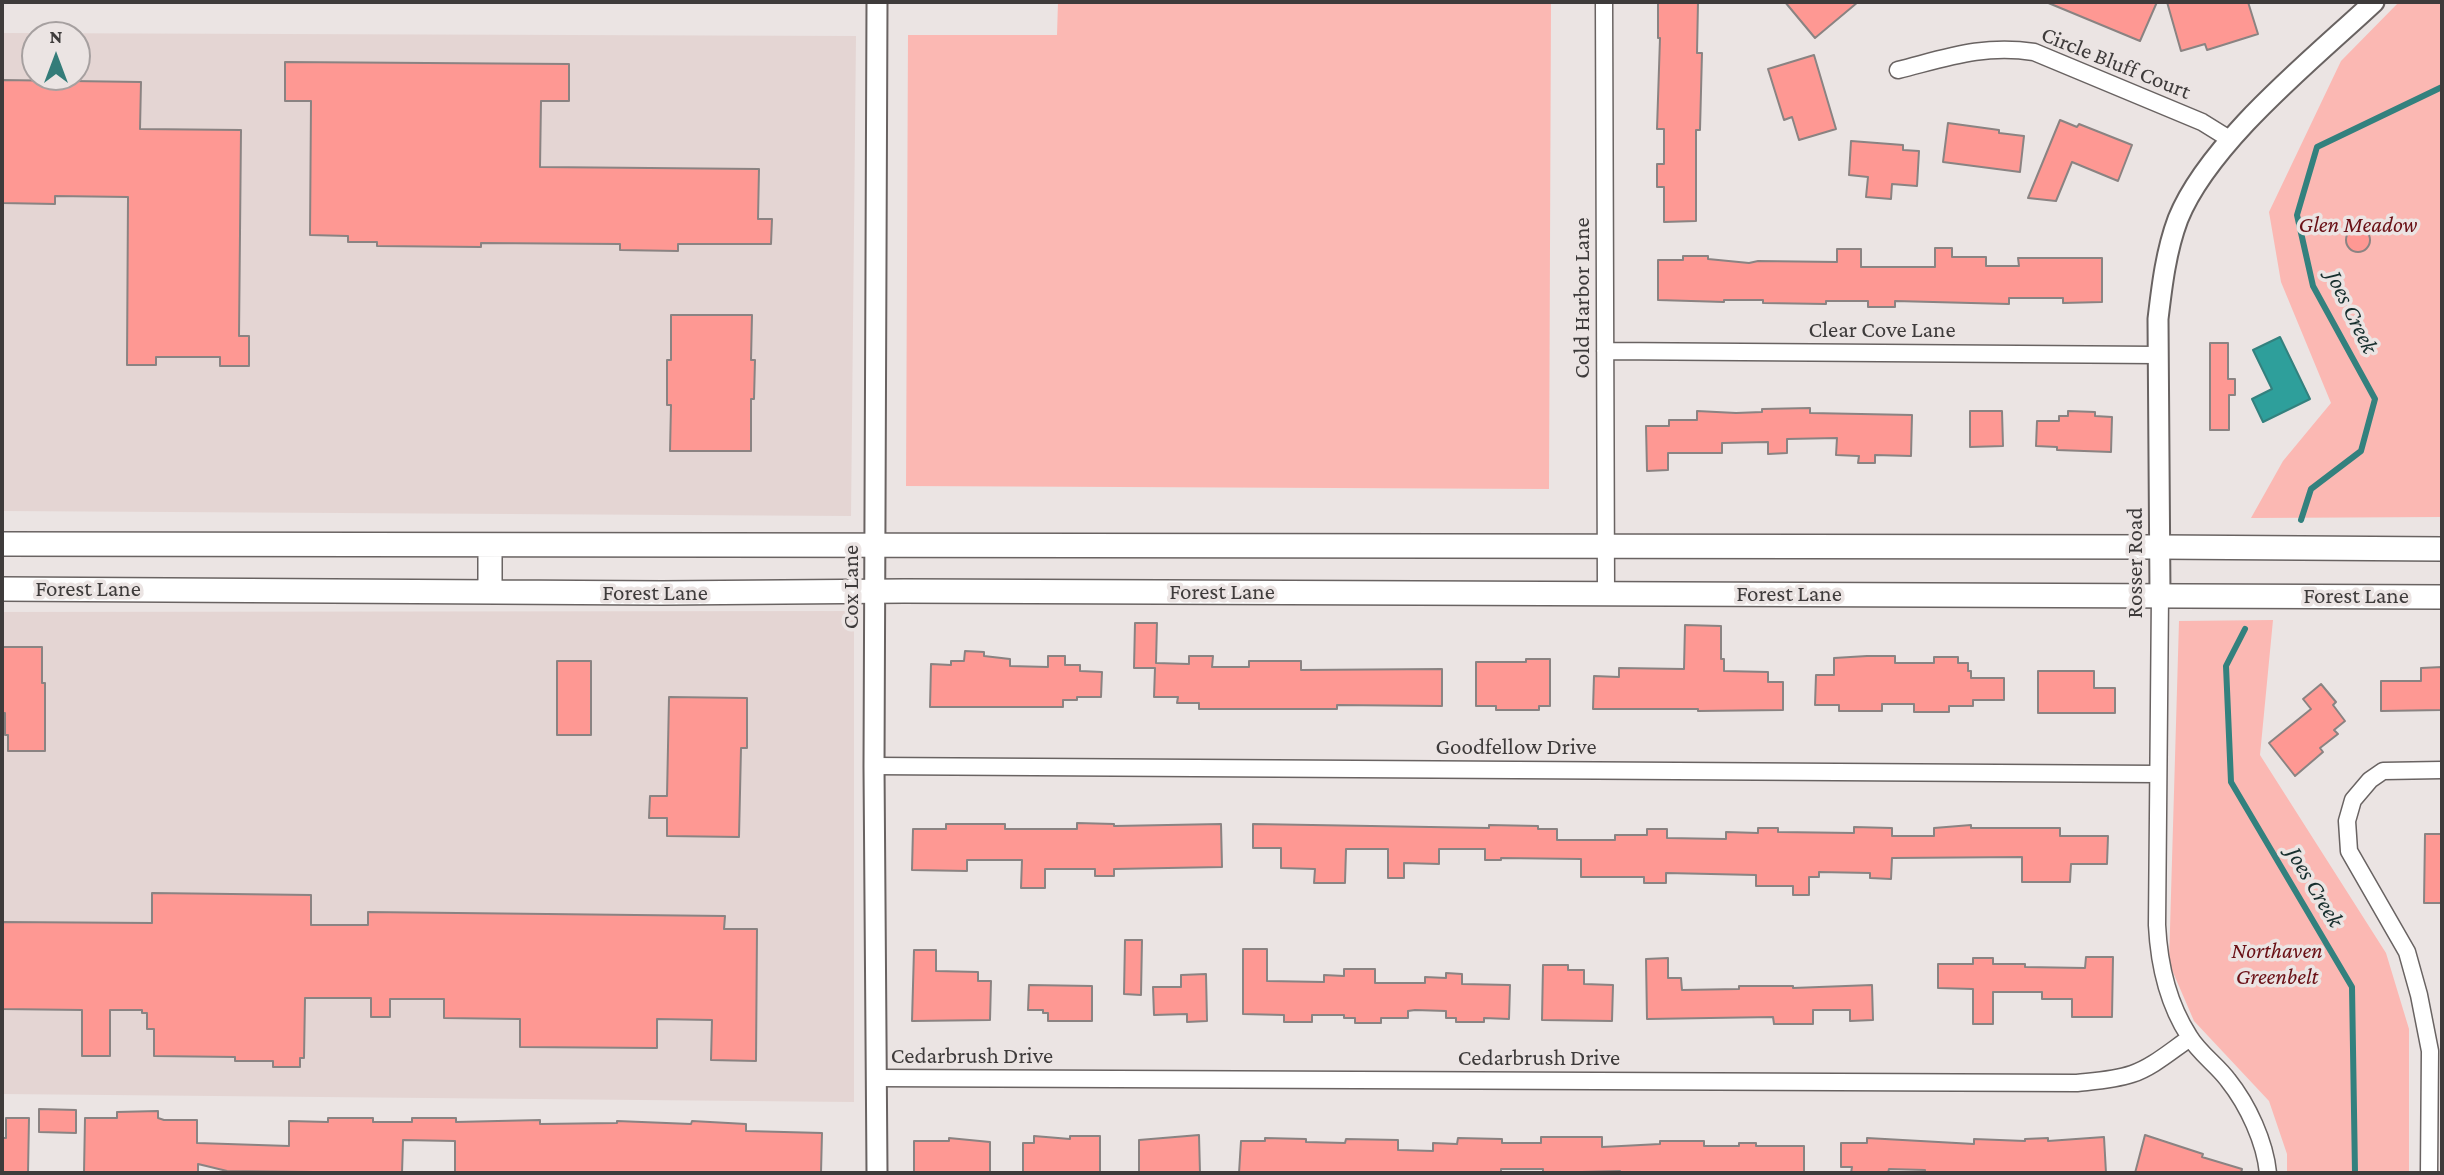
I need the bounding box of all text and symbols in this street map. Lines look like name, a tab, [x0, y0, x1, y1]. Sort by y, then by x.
street label: Circle Bluff Court	[2037, 20, 2195, 106]
north arrow	[21, 21, 91, 91]
text: N	[50, 26, 62, 47]
park label: Glen Meadow	[2299, 211, 2417, 239]
street label: Cold Harbor Lane	[1568, 217, 1596, 379]
water label: Joes Creek	[2320, 266, 2384, 358]
street label: Clear Cove Lane	[1808, 316, 1956, 344]
street label: Rosser Road	[2121, 507, 2149, 619]
street label: Cox Lane	[837, 545, 865, 629]
street label: Forest Lane	[35, 575, 141, 603]
street label: Forest Lane	[1169, 578, 1275, 606]
street label: Forest Lane	[602, 579, 708, 607]
street label: Forest Lane	[1736, 580, 1842, 608]
street label: Forest Lane	[2303, 582, 2409, 610]
street label: Goodfellow Drive	[1436, 733, 1596, 761]
water label: Joes Creek	[2280, 841, 2350, 933]
park label: Northaven Greenbelt	[2231, 937, 2323, 991]
street label: Cedarbrush Drive	[891, 1042, 1053, 1070]
street label: Cedarbrush Drive	[1458, 1044, 1620, 1072]

